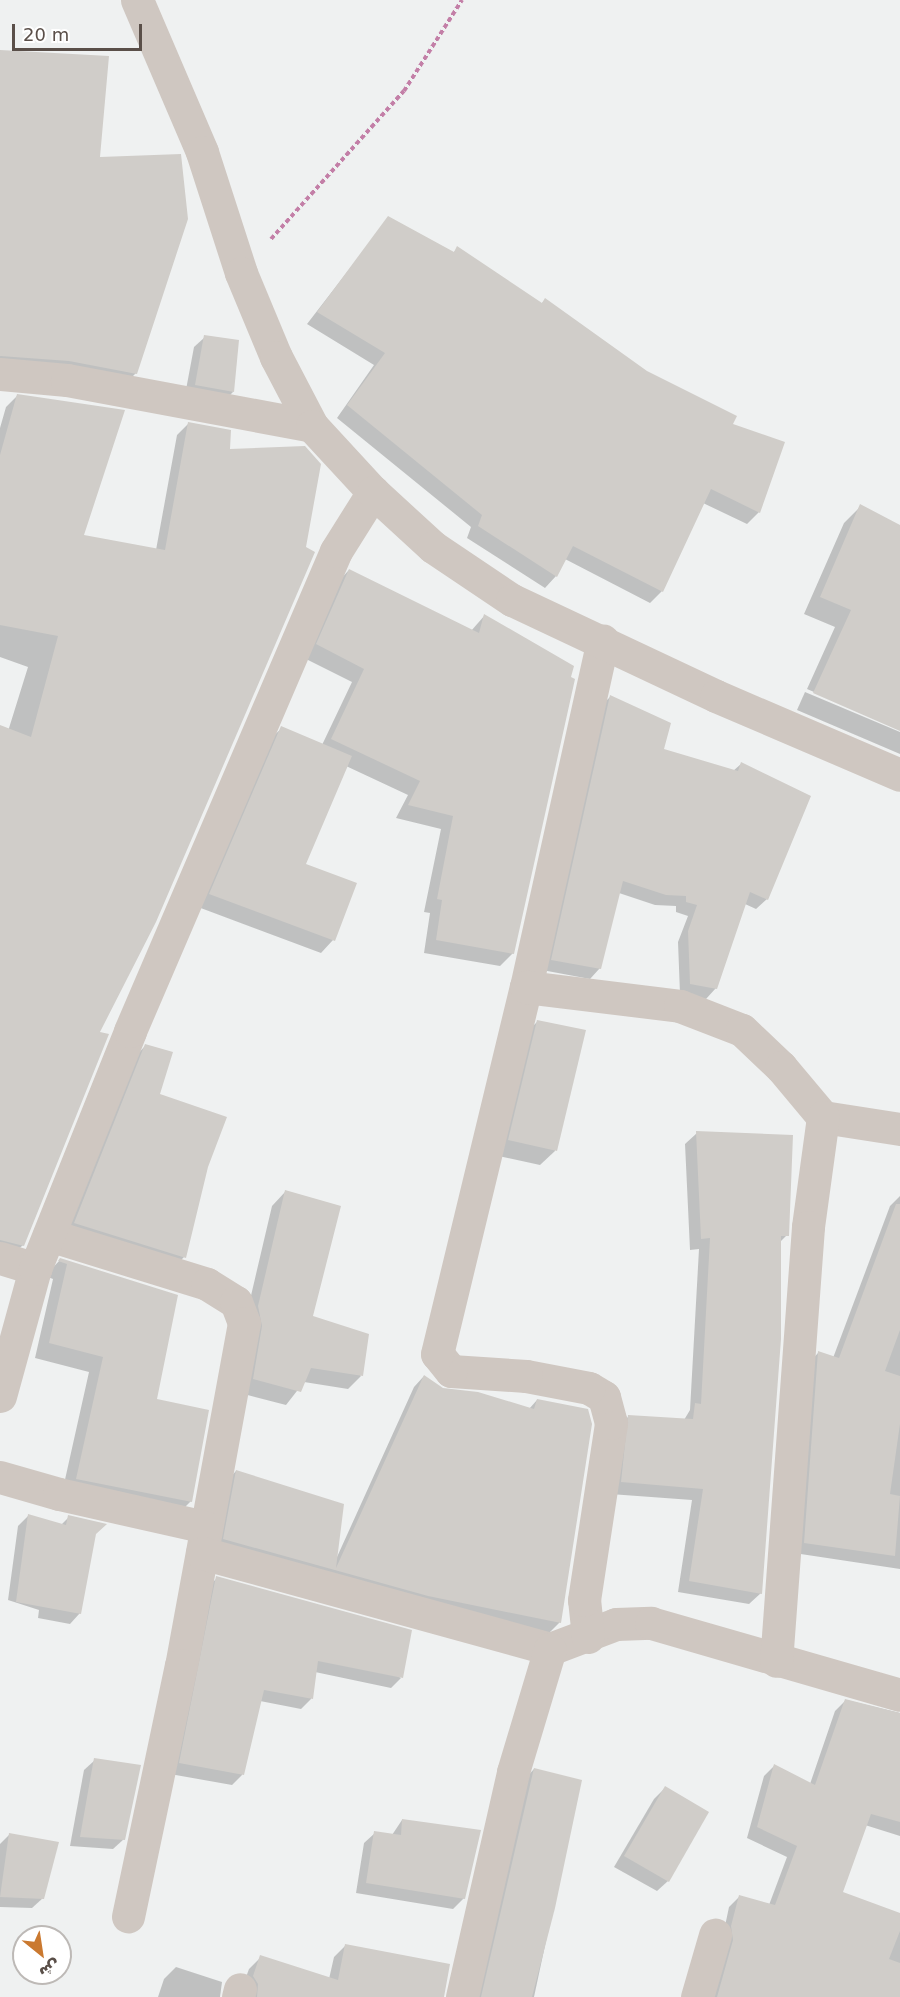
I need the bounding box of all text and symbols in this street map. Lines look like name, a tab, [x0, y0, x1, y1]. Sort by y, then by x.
scale bar	[15, 12, 146, 50]
text: 20 m	[23, 24, 69, 45]
north arrow	[12, 1925, 72, 1985]
text: ش	[36, 1956, 65, 1983]

